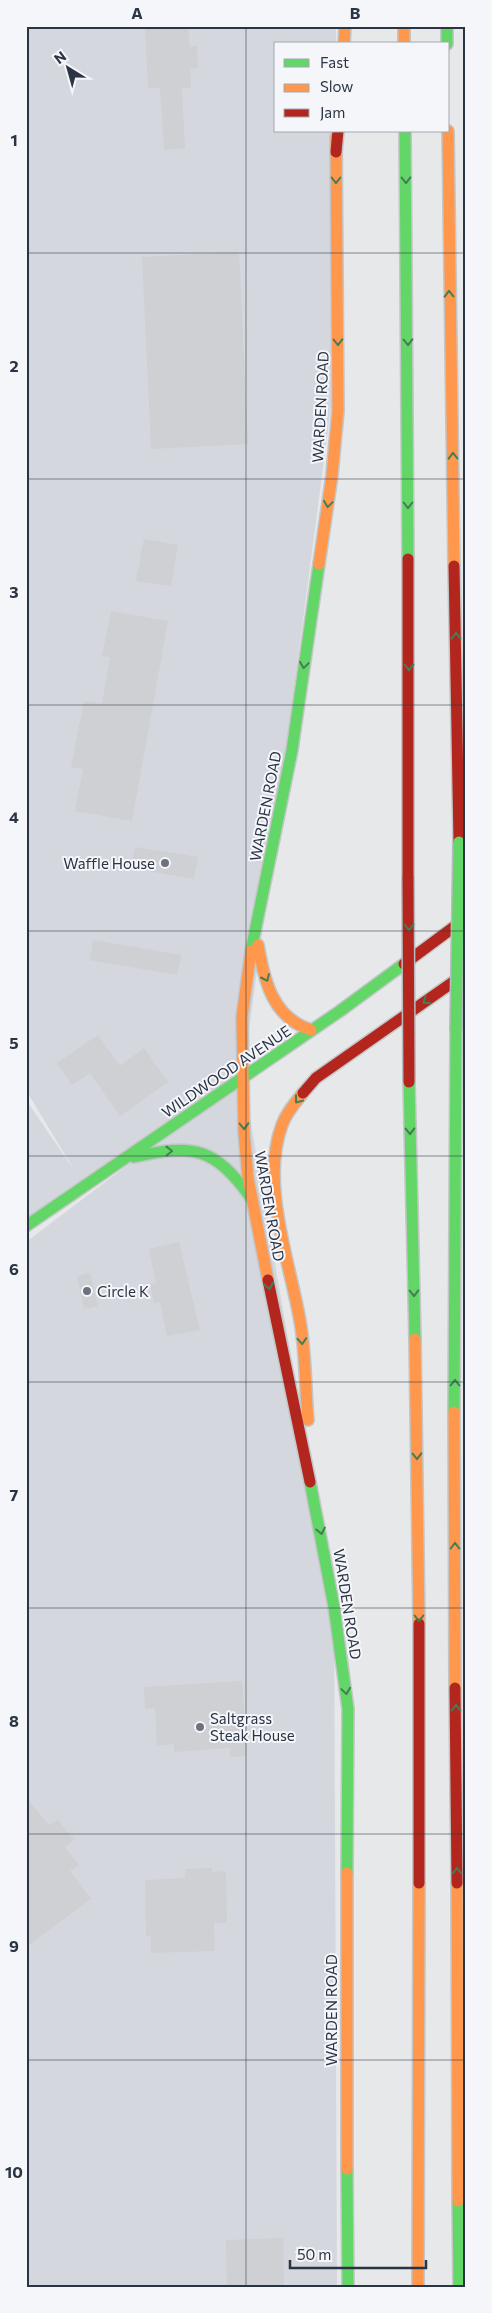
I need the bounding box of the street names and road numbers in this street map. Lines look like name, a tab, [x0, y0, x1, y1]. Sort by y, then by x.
street label: WARDEN ROAD	[308, 351, 332, 463]
street label: WARDEN ROAD	[246, 749, 284, 863]
street label: WILDWOOD AVENUE	[158, 1021, 294, 1121]
street label: WARDEN ROAD	[251, 1149, 289, 1263]
street label: WARDEN ROAD	[330, 1547, 366, 1661]
street label: WARDEN ROAD	[322, 1954, 340, 2066]

